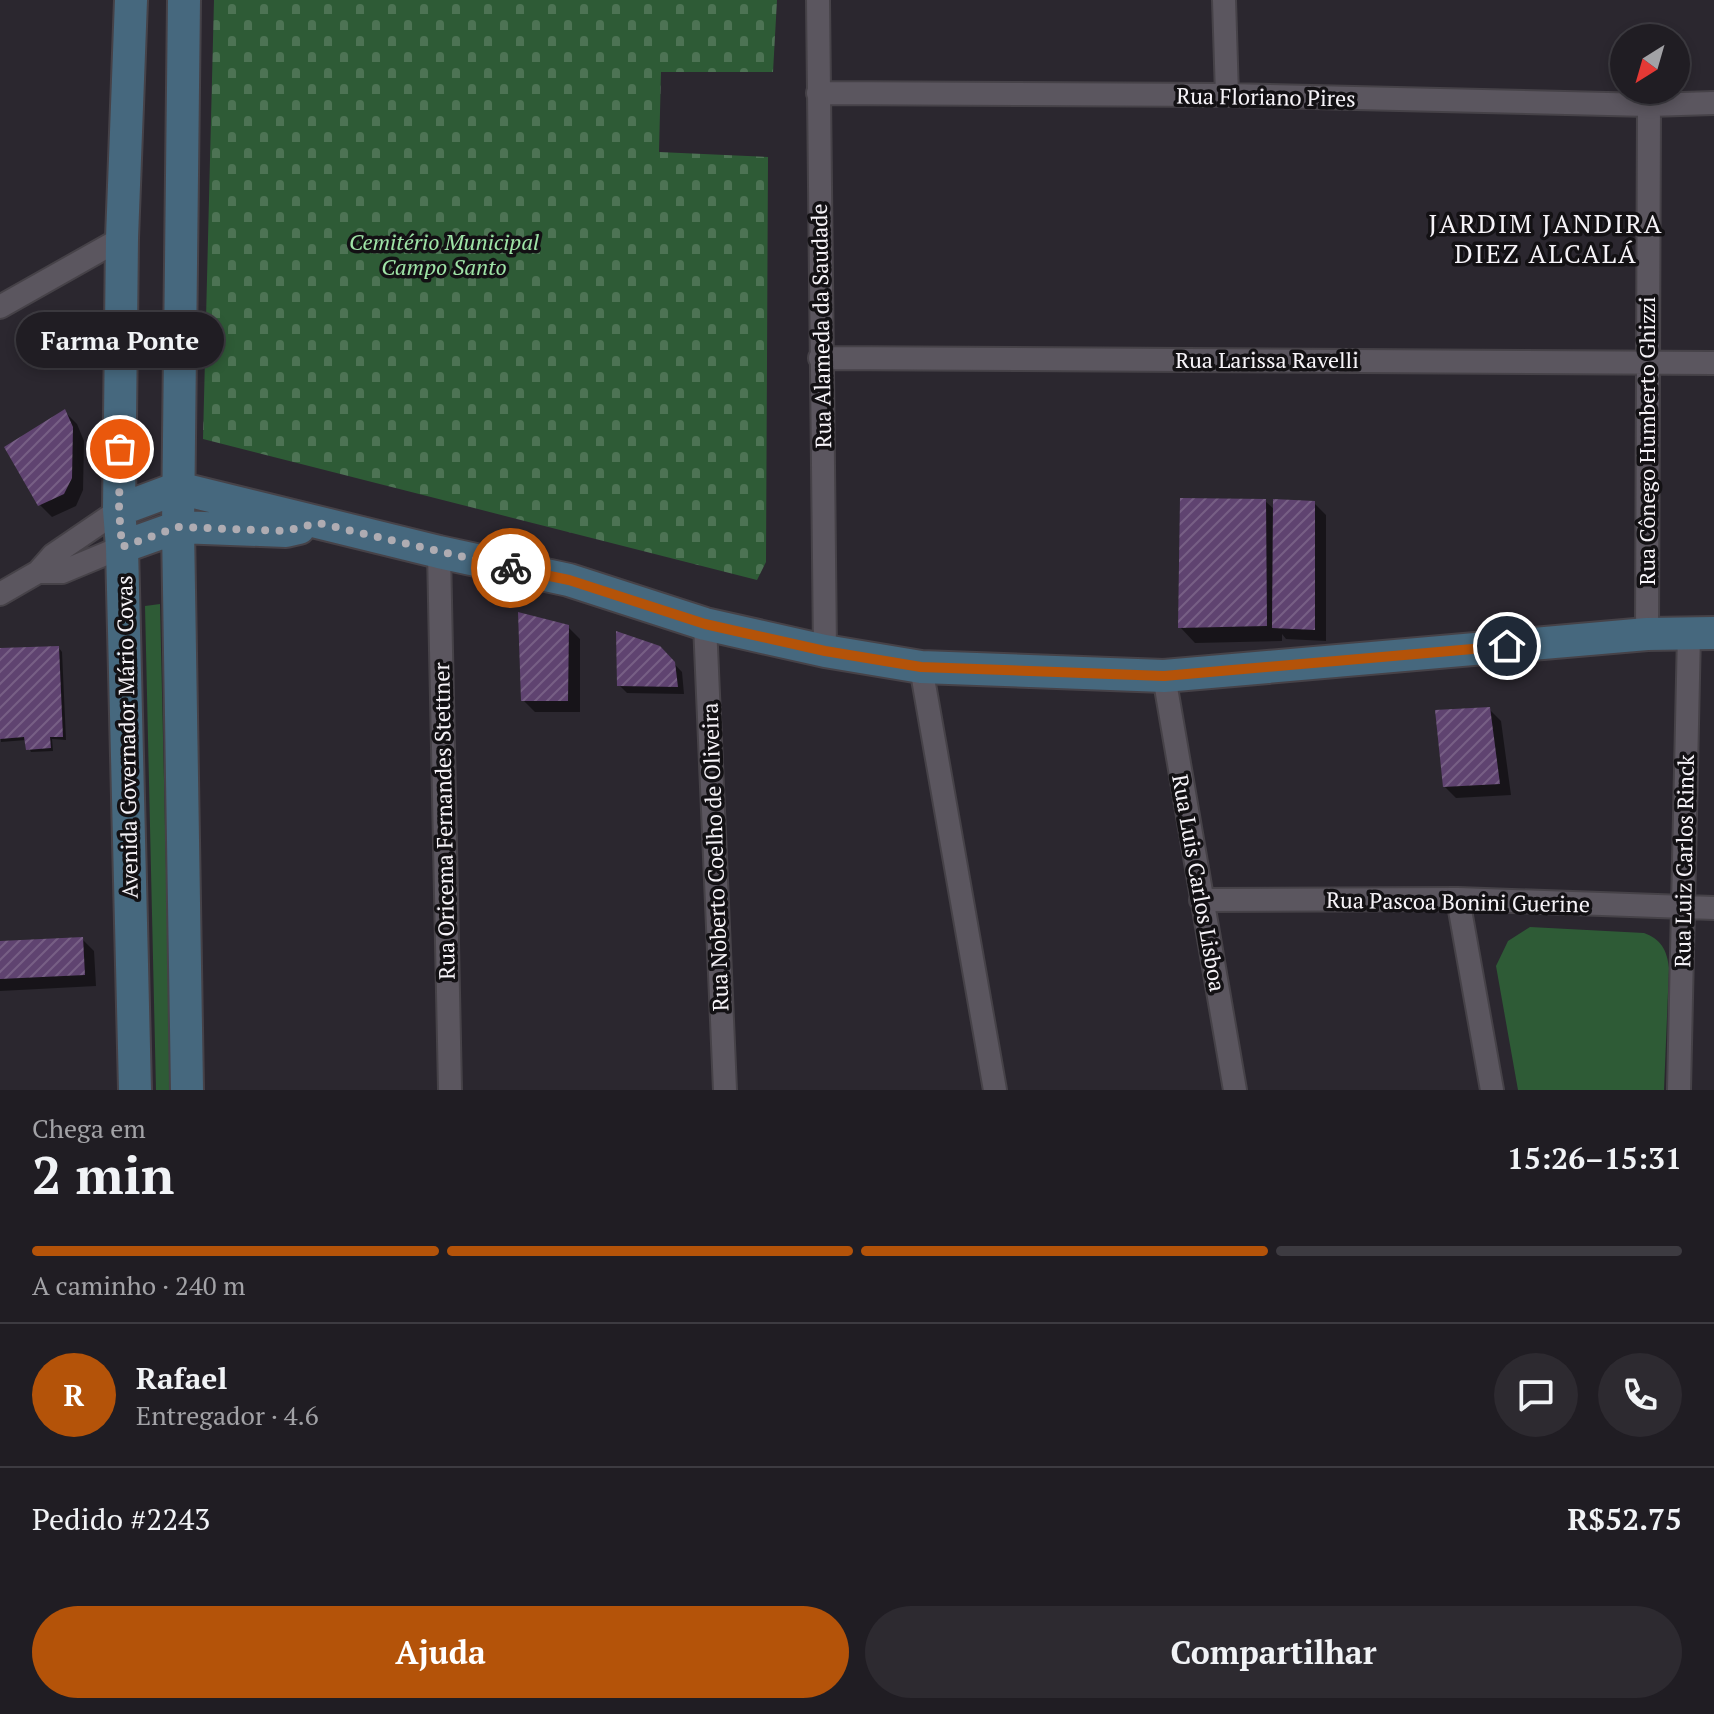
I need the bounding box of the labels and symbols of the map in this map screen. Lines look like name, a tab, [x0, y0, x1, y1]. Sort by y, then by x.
north arrow	[1610, 24, 1690, 104]
street label: Rua Floriano Pires	[1176, 80, 1356, 113]
street label: Rua Alameda da Saudade	[804, 203, 837, 449]
district label: JARDIM JANDIRA DIEZ ALCALÁ	[1428, 206, 1664, 270]
park label: Cemitério Municipal Campo Santo	[349, 227, 539, 281]
street label: Rua Cônego Humberto Ghizzi	[1632, 296, 1661, 586]
callout: Farma Ponte	[16, 313, 224, 369]
street label: Rua Larissa Ravelli	[1175, 345, 1359, 374]
pin	[86, 415, 154, 483]
courier	[471, 528, 551, 608]
street label: Avenida Governador Mário Covas	[109, 575, 144, 899]
pin	[1473, 612, 1541, 680]
street label: Rua Oricema Fernandes Stettner	[426, 661, 461, 980]
street label: Rua Noberto Coelho de Oliveira	[695, 702, 734, 1012]
street label: Rua Luiz Carlos Rinck	[1667, 754, 1700, 968]
street label: Rua Luis Carlos Lisboa	[1166, 772, 1233, 994]
street label: Rua Pascoa Bonini Guerine	[1326, 885, 1590, 918]

